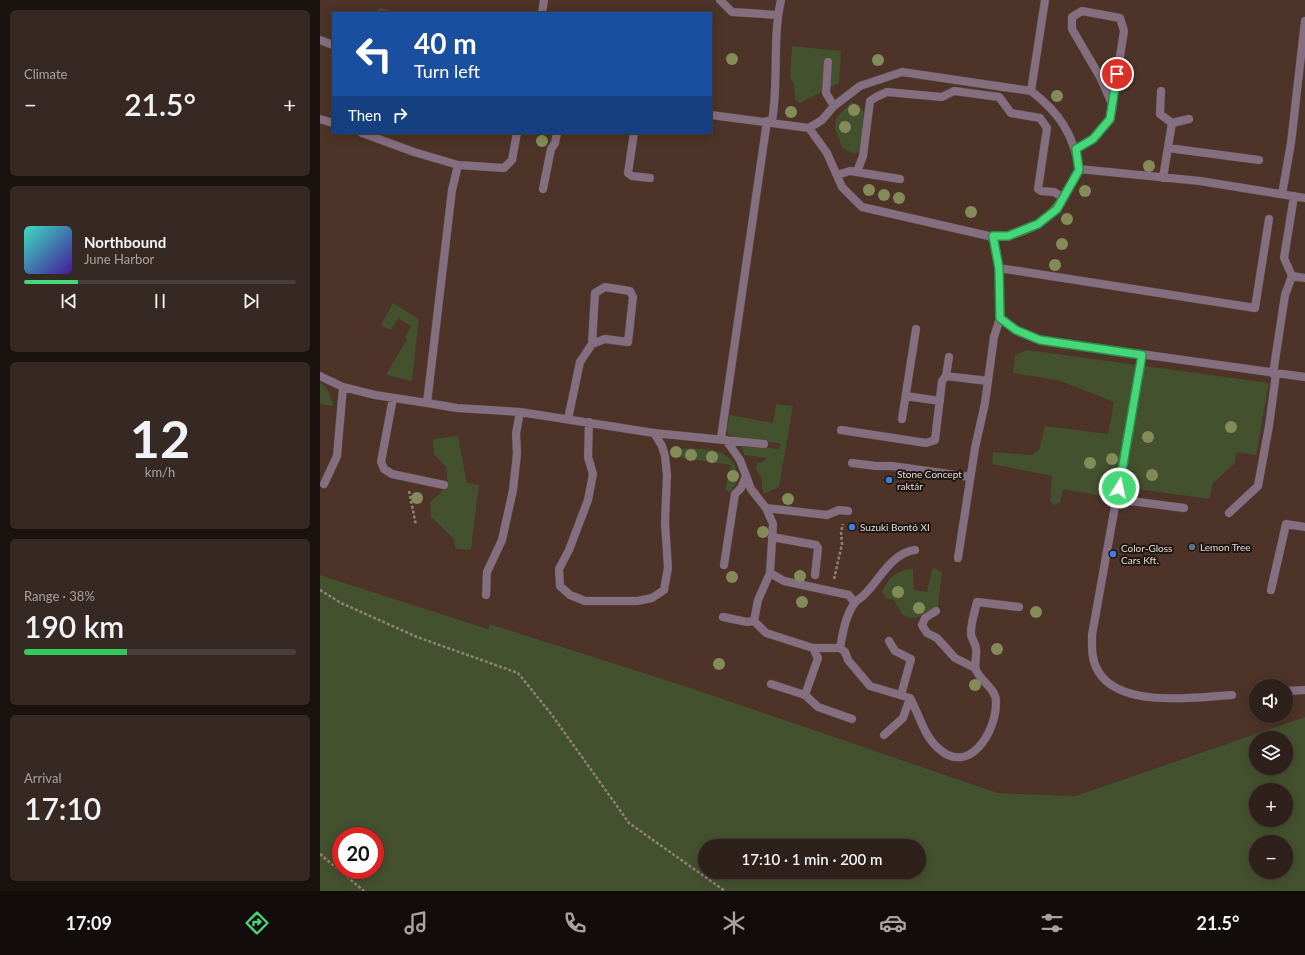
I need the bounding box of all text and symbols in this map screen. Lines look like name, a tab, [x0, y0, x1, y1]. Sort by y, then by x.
text: 40 m	[414, 26, 477, 60]
icon: left	[348, 28, 400, 80]
pin	[1100, 57, 1134, 91]
text: Turn left	[414, 60, 480, 82]
icon: arrive	[1106, 63, 1128, 85]
text: Climate	[24, 66, 67, 82]
text: 21.5°	[124, 86, 196, 122]
text: −	[24, 91, 37, 118]
text: +	[283, 91, 296, 118]
icon: right	[389, 104, 411, 126]
text: Then	[348, 106, 381, 124]
text: Northbound	[84, 233, 166, 251]
text: June Harbor	[84, 251, 154, 267]
icon: previous	[58, 290, 80, 312]
icon: pause	[149, 290, 171, 312]
icon: next	[240, 290, 262, 312]
text: 12	[130, 407, 190, 469]
text: km/h	[145, 464, 175, 480]
position arrow	[1098, 467, 1140, 509]
place label: Stone Concept raktár	[897, 468, 962, 492]
marker: Stone Concept raktár	[884, 475, 894, 485]
place label: Suzuki Bontó XI	[860, 521, 930, 533]
marker: Suzuki Bontó XI	[847, 522, 857, 532]
place label: Lemon Tree	[1200, 541, 1251, 553]
place label: Color-Gloss Cars Kft.	[1121, 542, 1172, 566]
marker: Lemon Tree	[1187, 542, 1197, 552]
marker: Color-Gloss Cars Kft.	[1108, 549, 1118, 559]
text: Range · 38%	[24, 588, 95, 604]
text: 190 km	[24, 608, 124, 644]
map controls	[1249, 679, 1293, 879]
button: sound	[1249, 679, 1293, 723]
button: layers	[1249, 731, 1293, 775]
text: Arrival	[24, 770, 61, 786]
button: +	[1249, 783, 1293, 827]
text: 17:10	[24, 790, 101, 826]
speed limit sign: 20	[332, 827, 384, 879]
button: −	[1249, 835, 1293, 879]
text: 17:10 · 1 min · 200 m	[742, 850, 882, 868]
icon: directions	[243, 909, 271, 937]
icon: music	[402, 909, 430, 937]
icon: phone	[561, 909, 589, 937]
icon: climate	[720, 909, 748, 937]
icon: car	[879, 909, 907, 937]
icon: filters	[1038, 909, 1066, 937]
text: 17:09	[65, 912, 112, 934]
text: 21.5°	[1196, 912, 1240, 934]

